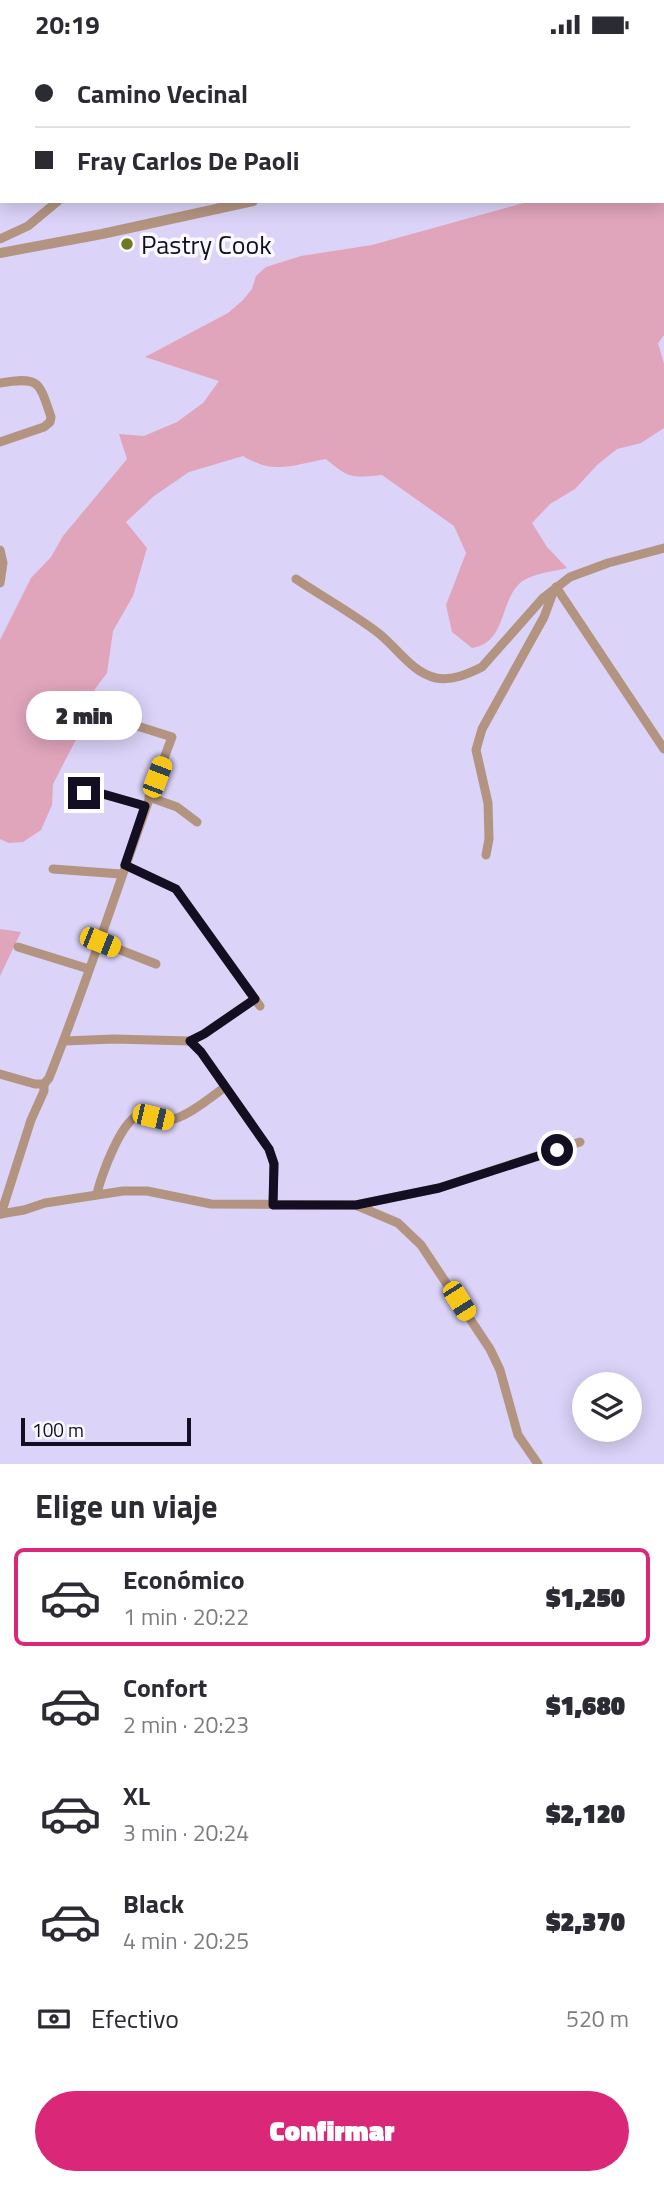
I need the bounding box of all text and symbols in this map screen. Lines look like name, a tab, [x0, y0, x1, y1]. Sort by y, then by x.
text: 20:19	[35, 5, 100, 44]
text: Camino Vecinal	[77, 74, 248, 113]
text: Fray Carlos De Paoli	[77, 141, 299, 180]
place label: Pastry Cook	[141, 225, 272, 264]
marker: Pastry Cook	[119, 236, 135, 252]
callout: 2 min	[26, 691, 142, 741]
text: 2 min	[55, 698, 113, 733]
car	[140, 754, 175, 800]
route end	[68, 777, 100, 809]
car	[77, 924, 124, 960]
car	[131, 1102, 176, 1132]
route start	[541, 1134, 573, 1166]
car	[439, 1278, 480, 1324]
map controls	[572, 1372, 642, 1442]
button: layers	[572, 1372, 642, 1442]
scale bar	[21, 1415, 191, 1447]
text: 100 m	[32, 1415, 84, 1444]
text: Elige un viaje	[35, 1482, 218, 1530]
text: Económico	[123, 1560, 245, 1599]
icon: car	[39, 1566, 102, 1629]
text: $1,250	[546, 1578, 625, 1617]
text: 1 min · 20:22	[123, 1599, 249, 1634]
text: Confort	[123, 1668, 207, 1707]
icon: car	[39, 1674, 102, 1737]
text: $1,680	[546, 1686, 625, 1725]
text: 2 min · 20:23	[123, 1707, 249, 1742]
text: XL	[123, 1776, 150, 1815]
icon: car	[39, 1782, 102, 1845]
text: $2,120	[546, 1794, 625, 1833]
text: 3 min · 20:24	[123, 1815, 249, 1850]
text: Black	[123, 1884, 184, 1923]
icon: car	[39, 1890, 102, 1953]
text: $2,370	[546, 1902, 625, 1941]
text: 4 min · 20:25	[123, 1923, 249, 1958]
text: Efectivo	[91, 1999, 179, 2038]
icon: cash	[35, 2000, 73, 2038]
text: 520 m	[566, 2001, 629, 2036]
button: Confirmar	[35, 2091, 629, 2171]

